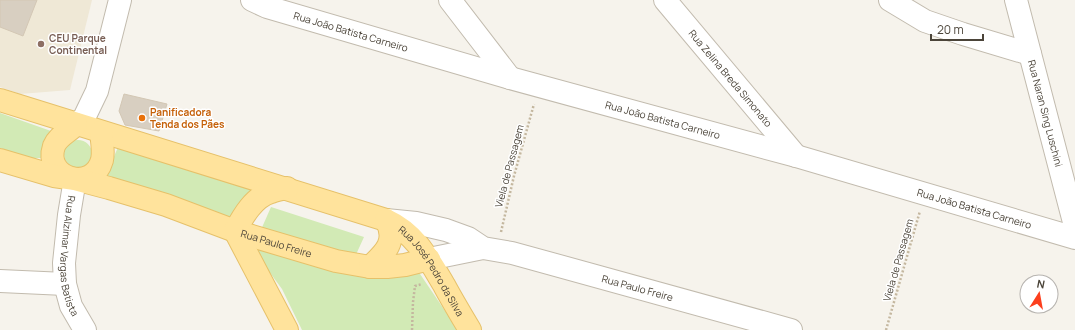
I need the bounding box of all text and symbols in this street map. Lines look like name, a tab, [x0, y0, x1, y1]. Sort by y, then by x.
street label: Rua João Batista Carneiro	[292, 8, 410, 55]
scale bar	[931, 16, 983, 42]
text: 20 m	[937, 21, 964, 38]
street label: Rua Zelina Breda Simonato	[686, 26, 776, 130]
place label: CEU Parque Continental	[49, 31, 107, 57]
marker: CEU Parque Continental	[36, 39, 46, 49]
street label: Rua Naran Sing Luschini	[1025, 58, 1066, 168]
street label: Rua João Batista Carneiro	[604, 97, 722, 142]
place label: Panificadora Tenda dos Pães	[150, 105, 225, 131]
marker: Panificadora Tenda dos Pães	[137, 113, 147, 123]
street label: Viela de Passagem	[491, 123, 527, 209]
street label: Rua João Batista Carneiro	[915, 185, 1033, 232]
street label: Rua Alzimar Vargas Batista	[57, 195, 82, 319]
street label: Viela de Passagem	[880, 217, 916, 303]
street label: Rua José Pedro da Silva	[396, 222, 467, 319]
street label: Rua Paulo Freire	[239, 226, 314, 260]
street label: Rua Paulo Freire	[600, 271, 675, 304]
north arrow	[1019, 274, 1059, 314]
text: N	[1036, 276, 1046, 292]

